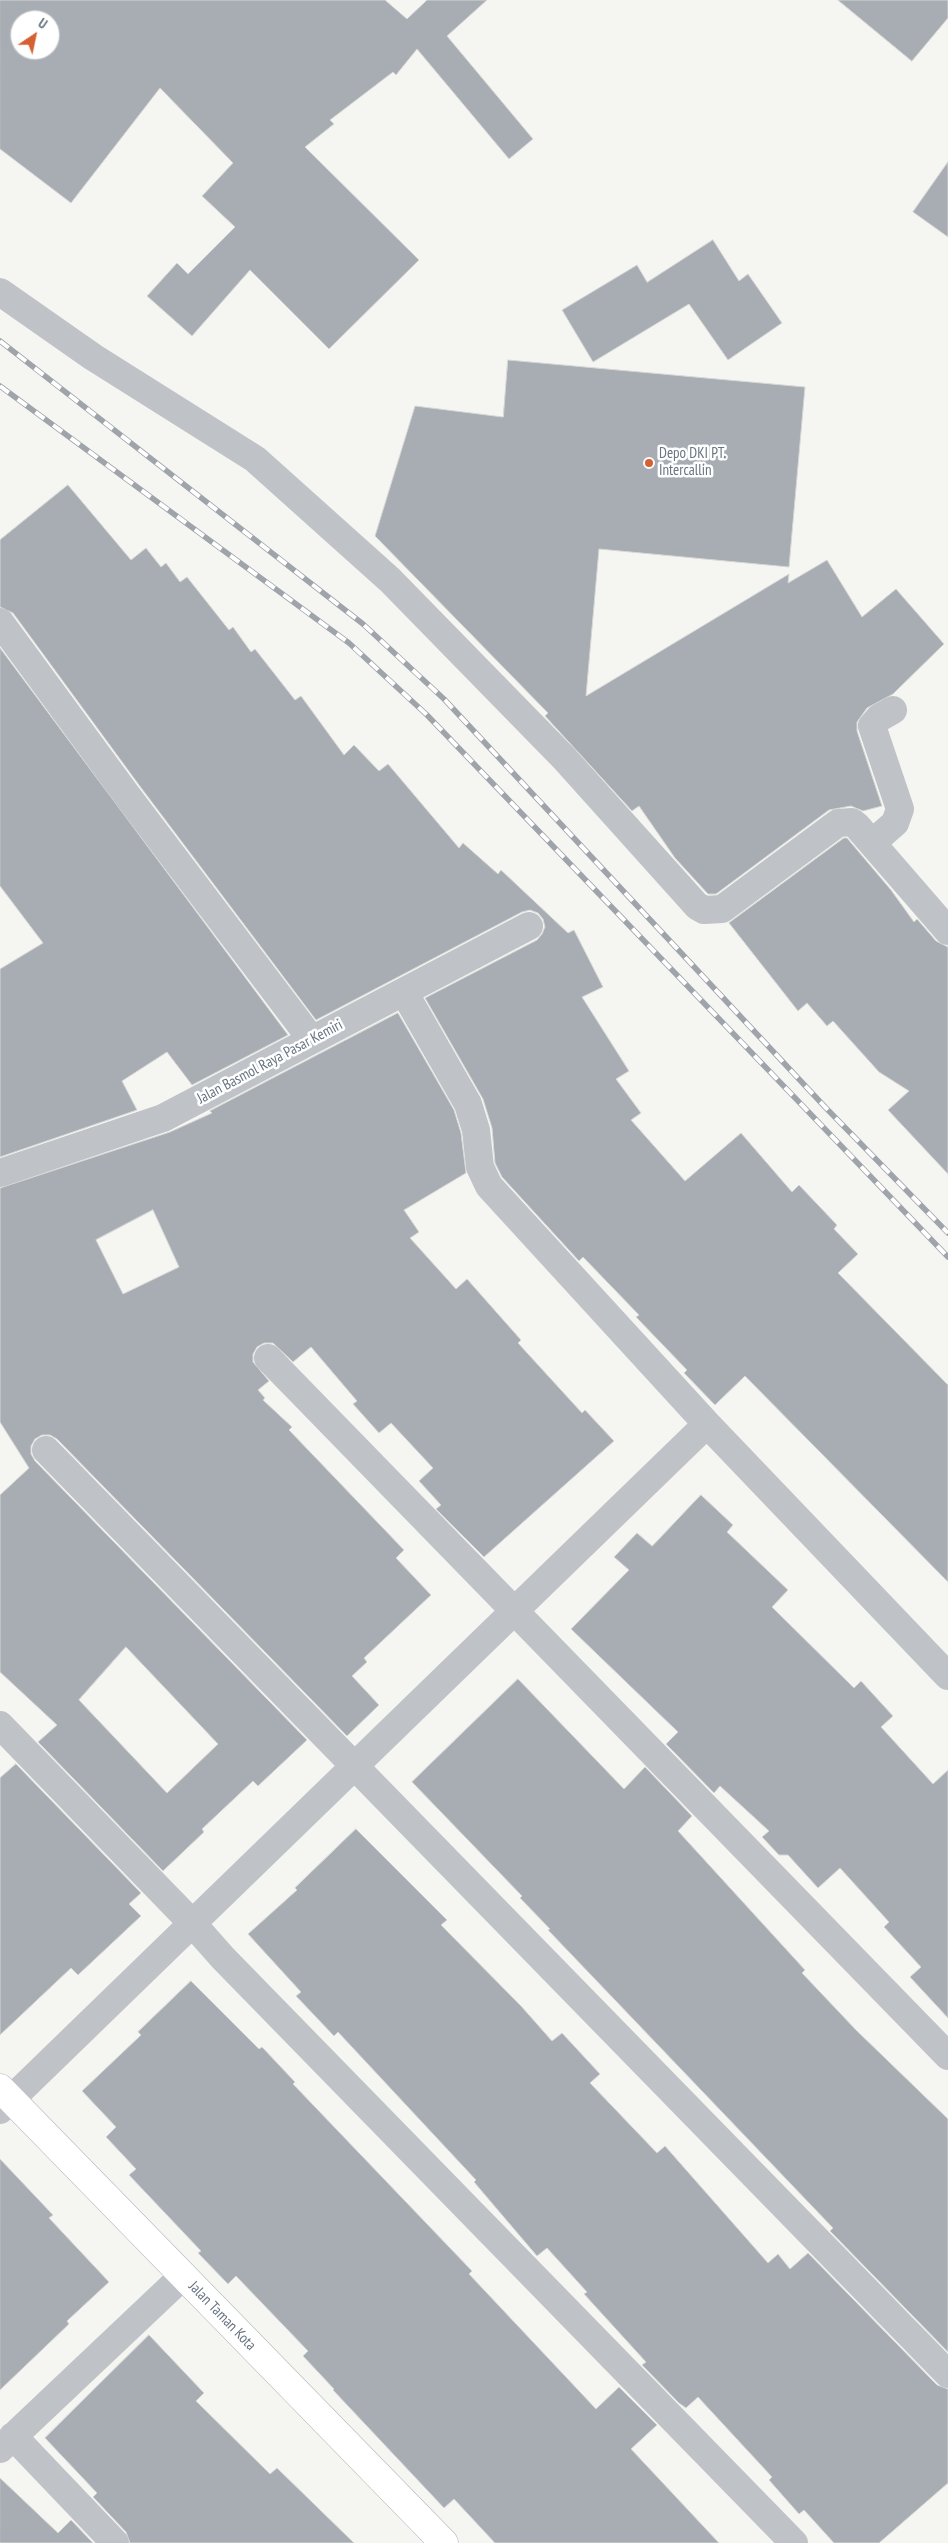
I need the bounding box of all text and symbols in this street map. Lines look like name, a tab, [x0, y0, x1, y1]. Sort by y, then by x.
north arrow	[10, 10, 60, 60]
text: U	[35, 14, 51, 33]
place label: Depo DKI PT. Intercallin	[659, 445, 726, 480]
marker: Depo DKI PT. Intercallin	[643, 457, 655, 469]
street label: Jalan Basmol Raya Pasar Kemiri	[194, 1016, 346, 1108]
street label: Jalan Taman Kota	[185, 2278, 259, 2354]

